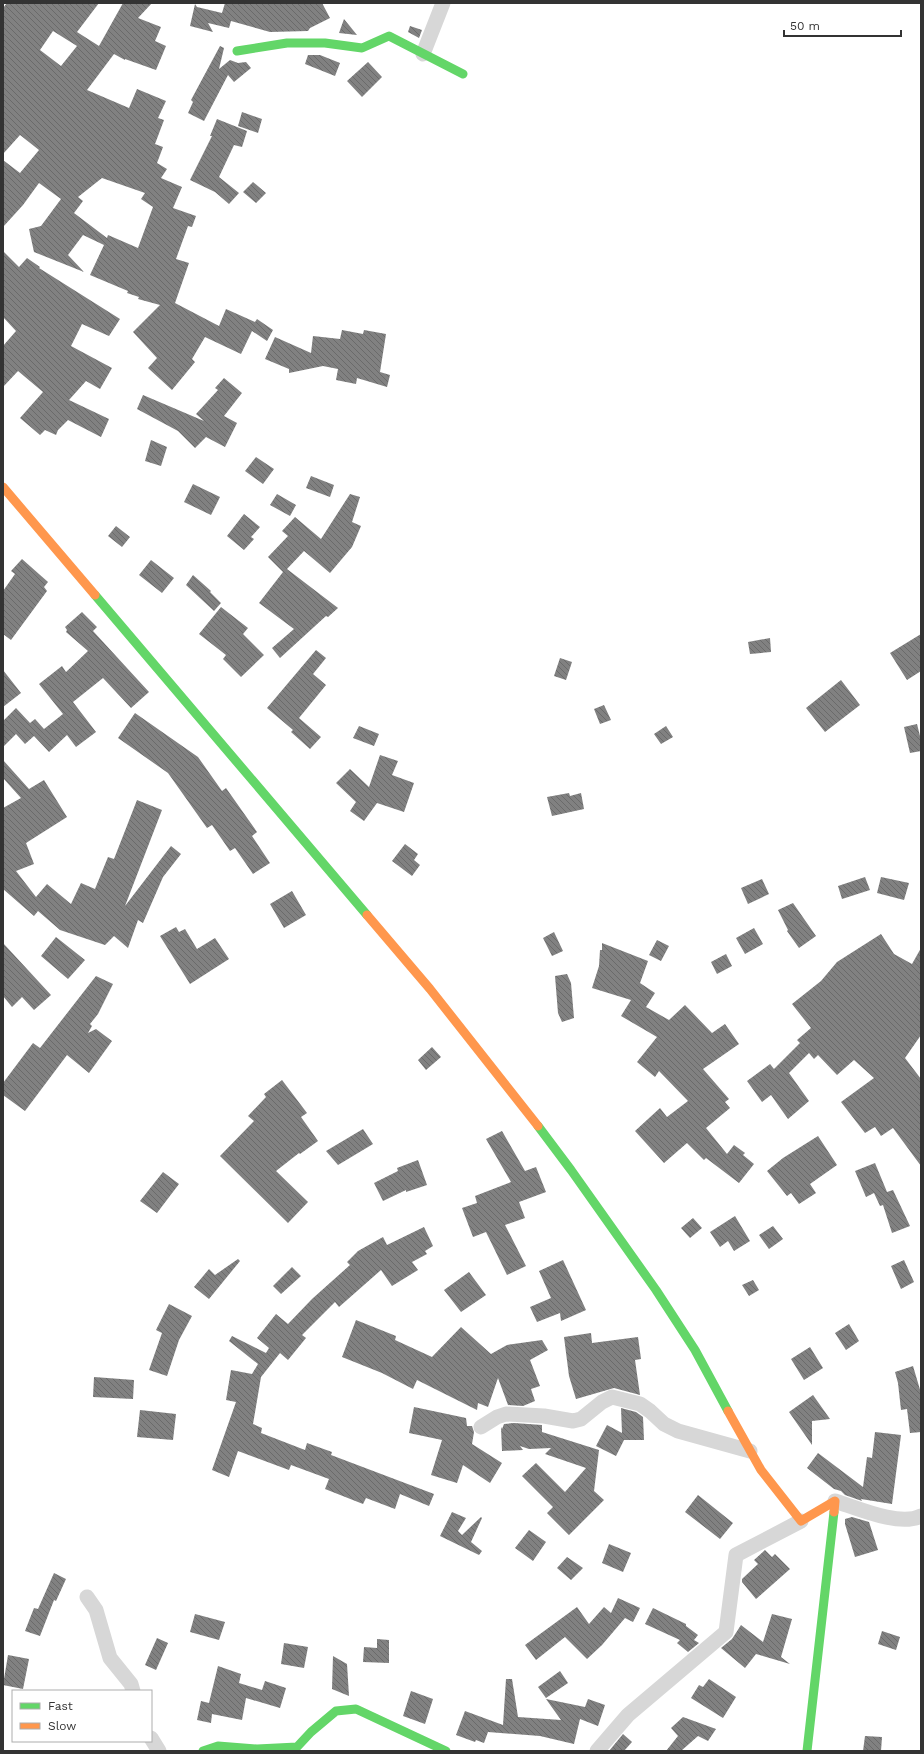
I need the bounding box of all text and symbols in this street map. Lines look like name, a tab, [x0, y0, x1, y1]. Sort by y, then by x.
scale bar	[784, 12, 901, 38]
text: 50 m	[790, 19, 820, 33]
legend	[12, 1690, 152, 1742]
text: Fast	[48, 1699, 73, 1713]
text: Slow	[48, 1719, 76, 1733]

